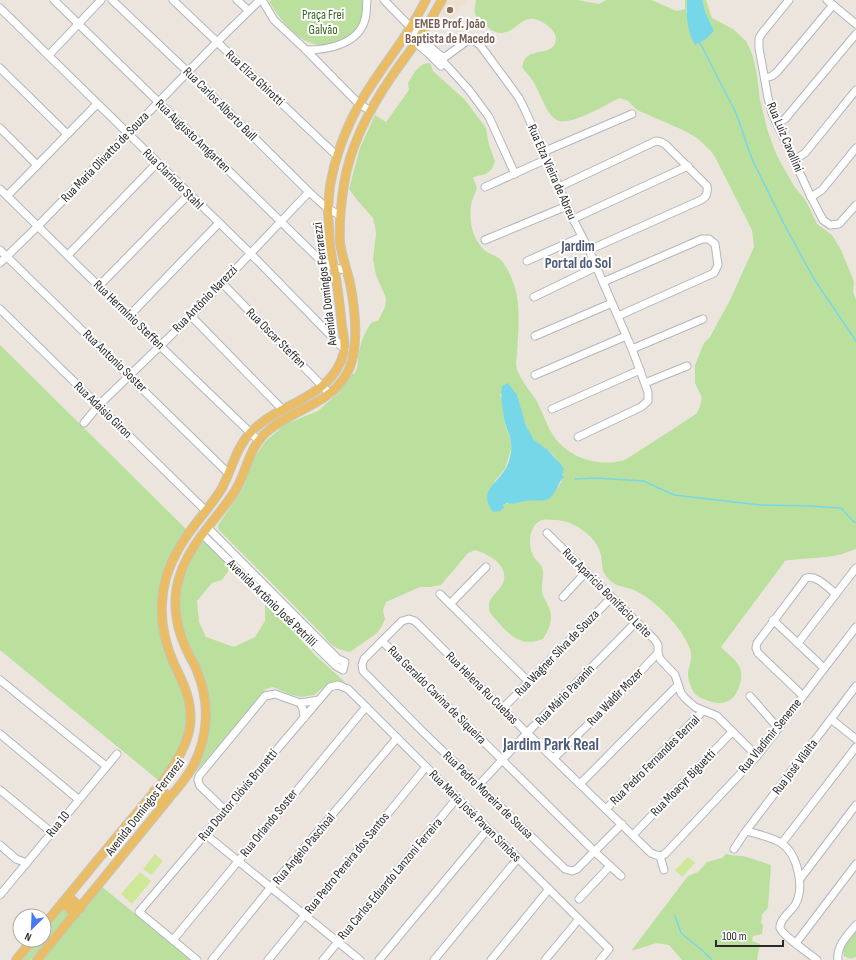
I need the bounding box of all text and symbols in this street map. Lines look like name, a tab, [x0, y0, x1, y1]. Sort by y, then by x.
marker: EMEB Prof. João Baptista de Macedo	[445, 5, 455, 15]
park label: Praça Frei Galvão	[302, 7, 344, 38]
place label: EMEB Prof. João Baptista de Macedo	[405, 16, 495, 47]
street label: Rua Eliza Ghirotti	[222, 47, 288, 109]
street label: Rua Carlos Alberto Bull	[180, 64, 260, 144]
street label: Rua Augusto Amgarten	[152, 96, 234, 176]
street label: Rua Luiz Cavallini	[763, 100, 807, 174]
street label: Rua Maria Olivatto de Souza	[58, 108, 152, 206]
street label: Rua Elza Vieira de Abreu	[524, 122, 580, 222]
street label: Rua Clarindo Stahl	[139, 145, 207, 213]
street label: Avenida Domingos Ferrarezzi	[309, 221, 341, 348]
district label: Jardim Portal do Sol	[545, 237, 611, 273]
street label: Rua Antônio Narezzi	[169, 262, 241, 336]
street label: Rua Hermínio Steffen	[90, 277, 168, 353]
street label: Rua Oscar Steffen	[243, 305, 309, 371]
street label: Rua Antonio Soster	[80, 326, 151, 396]
street label: Rua Adaisio Giron	[71, 378, 135, 442]
street label: Rua Aparício Bonifácio Leite	[559, 545, 655, 641]
street label: Avenida Artônio José Petrilli	[223, 555, 320, 650]
street label: Rua Wagner Silva de Souza	[511, 606, 603, 700]
street label: Rua Geraldo Cavina de Siqueira	[384, 642, 490, 748]
street label: Rua Helena Ru Cuebas	[442, 648, 522, 728]
street label: Rua Mário Pavanin	[532, 661, 598, 729]
street label: Rua Waldir Mozer	[583, 665, 647, 729]
street label: Rua Vladimir Seneme	[735, 695, 805, 777]
street label: Rua Pedro Fernandes Bernal	[607, 712, 703, 808]
district label: Jardim Park Real	[502, 735, 599, 755]
street label: Rua José Vilalta	[769, 736, 821, 798]
street label: Rua Doutor Clóvis Brunetti	[195, 746, 281, 844]
street label: Rua Moacyr Biguetti	[647, 746, 719, 820]
street label: Rua Pedro Moreira de Sousa	[440, 748, 536, 842]
street label: Avenida Domingos Ferrarezi	[101, 755, 188, 860]
street label: Rua Maria José Pavan Simões	[426, 767, 525, 866]
street label: Rua Orlando Soster	[237, 786, 301, 860]
street label: Rua 10	[43, 808, 73, 840]
street label: Rua Pedro Pereira dos Santos	[301, 809, 393, 917]
street label: Rua Angelo Paschoal	[269, 810, 339, 888]
street label: Rua Carlos Eduardo Lanzoni Ferreira	[334, 815, 446, 943]
north arrow	[12, 908, 52, 948]
scale bar	[716, 922, 783, 948]
text: N	[23, 929, 33, 944]
text: 100 m	[722, 929, 747, 944]

